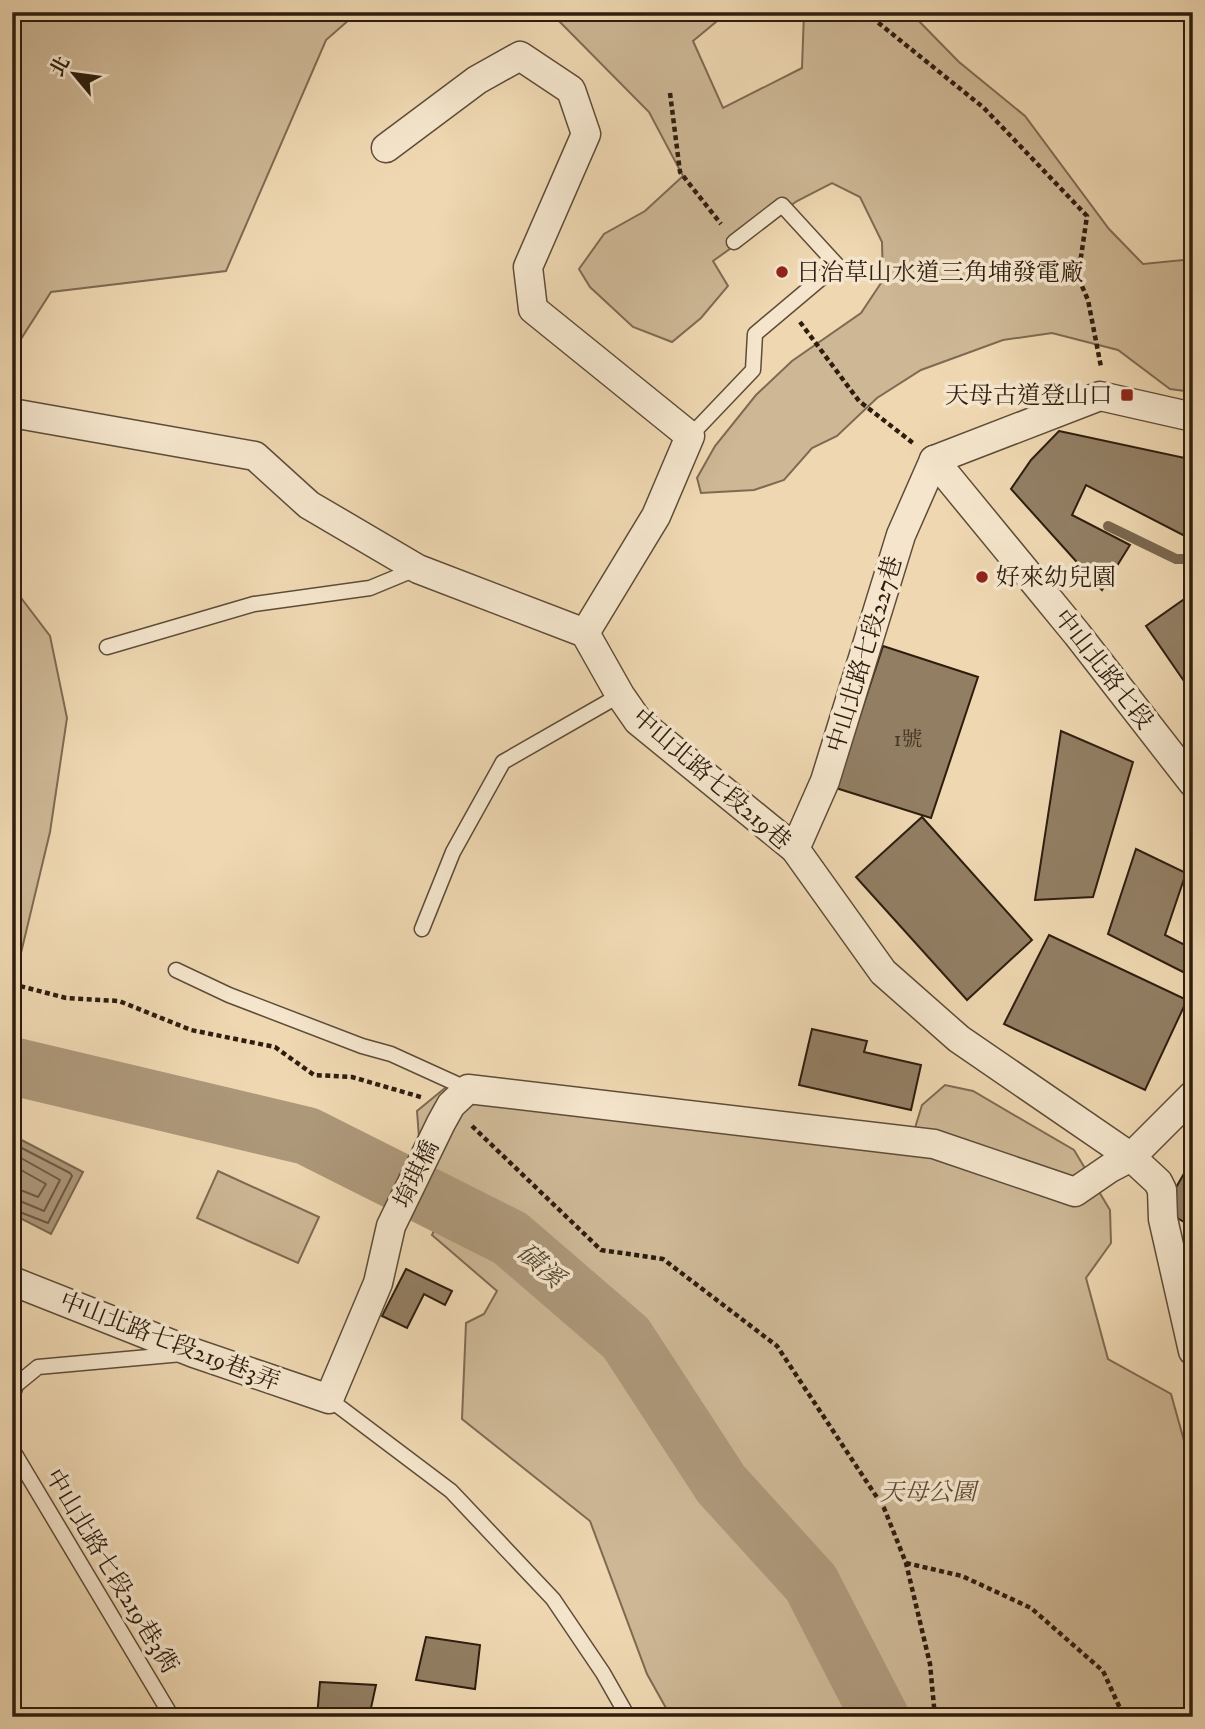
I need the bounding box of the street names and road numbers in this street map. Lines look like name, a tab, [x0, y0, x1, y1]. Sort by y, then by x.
street label: 中山北路七段227巷	[821, 553, 909, 756]
street label: 中山北路七段	[1047, 604, 1159, 736]
street label: 中山北路七段219巷	[626, 703, 797, 857]
street label: 堉琪橋	[388, 1136, 446, 1213]
street label: 中山北路七段219巷3弄	[55, 1286, 284, 1398]
street label: 中山北路七段219巷3衖	[38, 1464, 184, 1679]

